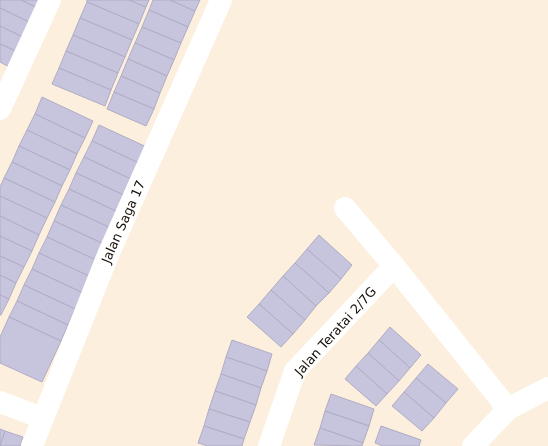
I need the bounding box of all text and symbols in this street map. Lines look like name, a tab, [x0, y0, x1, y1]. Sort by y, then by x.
street label: Jalan Saga 17	[98, 178, 148, 266]
street label: Jalan Teratai 2/7G	[291, 284, 379, 380]

